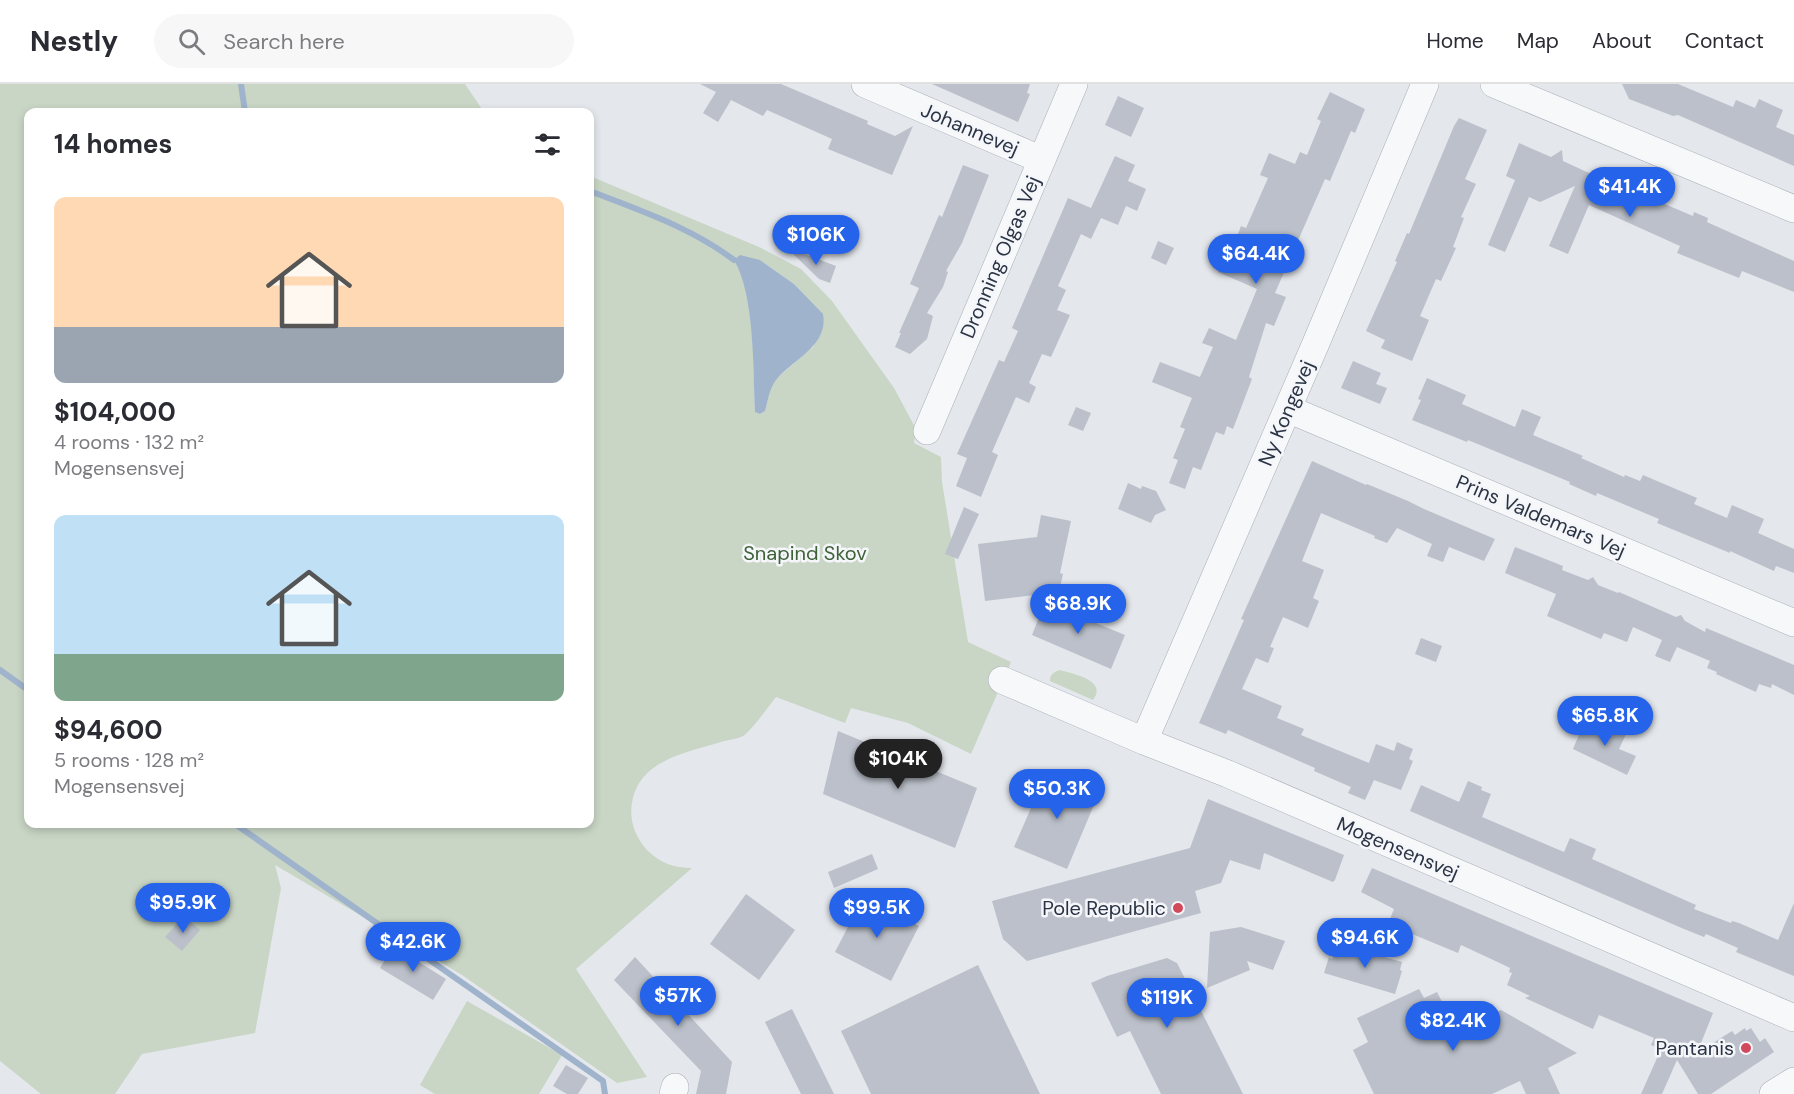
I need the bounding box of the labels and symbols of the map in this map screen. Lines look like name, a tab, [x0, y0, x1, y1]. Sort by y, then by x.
street label: Johannevej	[917, 97, 1023, 161]
pin: $41.4K	[1581, 167, 1679, 218]
street label: Dronning Olgas Vej	[954, 172, 1046, 342]
pin: $106K	[774, 215, 858, 266]
pin: $64.4K	[1207, 234, 1305, 285]
street label: Ny Kongevej	[1252, 356, 1320, 470]
street label: Prins Valdemars Vej	[1452, 468, 1630, 564]
park label: Snapind Skov	[743, 540, 867, 566]
pin: $68.9K	[1029, 584, 1127, 635]
pin: $65.8K	[1556, 696, 1654, 747]
pin: $104K	[856, 739, 940, 790]
pin: $50.3K	[1008, 769, 1106, 820]
street label: Mogensensvej	[1333, 811, 1463, 885]
pin: $95.9K	[134, 883, 232, 934]
pin: $99.5K	[828, 888, 926, 939]
place label: Pole Republic	[1042, 895, 1166, 921]
marker: Pole Republic	[1171, 901, 1185, 915]
pin: $94.6K	[1316, 918, 1414, 969]
pin: $42.6K	[364, 922, 462, 973]
pin: $57K	[642, 976, 714, 1027]
pin: $119K	[1125, 978, 1209, 1029]
pin: $82.4K	[1404, 1001, 1502, 1052]
place label: Pantanis	[1655, 1035, 1734, 1061]
marker: Pantanis	[1739, 1041, 1753, 1055]

